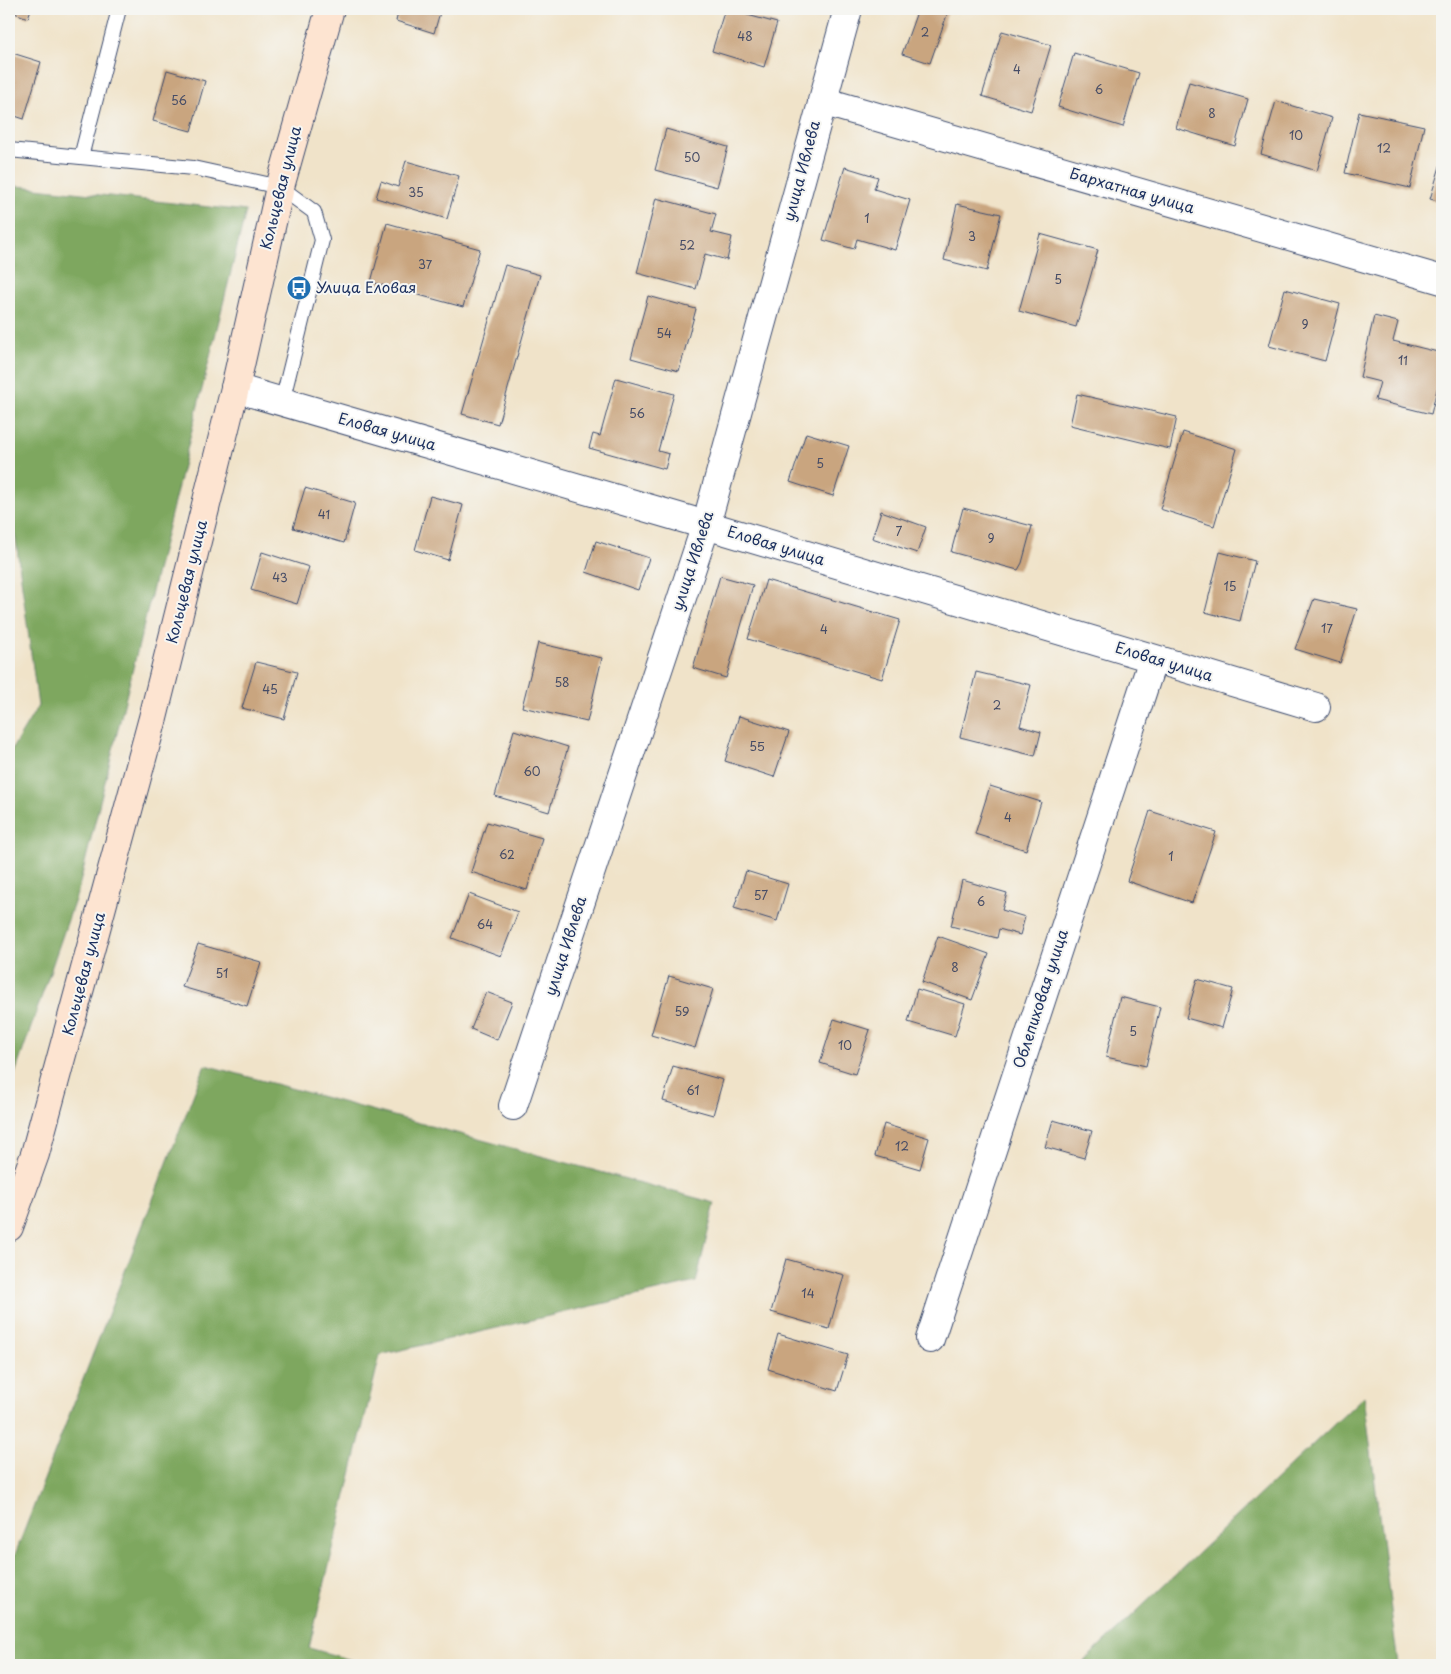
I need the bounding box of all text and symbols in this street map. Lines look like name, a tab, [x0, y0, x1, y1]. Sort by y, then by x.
house number: 2	[921, 23, 929, 41]
house number: 48	[737, 27, 753, 45]
house number: 4	[1013, 60, 1021, 78]
house number: 6	[1095, 80, 1103, 98]
house number: 56	[171, 91, 187, 109]
house number: 8	[1208, 104, 1216, 122]
street label: улица Ивлева	[776, 117, 825, 224]
street label: Кольцевая улица	[253, 123, 306, 252]
house number: 10	[1289, 126, 1303, 144]
house number: 12	[1377, 139, 1391, 157]
house number: 50	[684, 148, 700, 166]
street label: Бархатная улица	[1067, 161, 1198, 218]
house number: 35	[408, 183, 424, 201]
house number: 1	[864, 209, 870, 227]
house number: 3	[968, 227, 976, 245]
house number: 52	[679, 236, 695, 254]
house number: 37	[418, 255, 433, 273]
house number: 5	[1054, 270, 1062, 288]
bus stop icon: Улица Еловая	[286, 275, 312, 301]
place label: Улица Еловая	[316, 275, 416, 298]
house number: 9	[1301, 315, 1309, 333]
house number: 54	[656, 324, 672, 342]
house number: 11	[1398, 351, 1408, 369]
house number: 56	[629, 404, 645, 422]
street label: Еловая улица	[336, 406, 440, 456]
house number: 5	[816, 454, 824, 472]
house number: 41	[318, 505, 330, 523]
street label: улица Ивлева	[665, 507, 719, 613]
street label: Кольцевая улица	[159, 517, 212, 646]
street label: Еловая улица	[725, 519, 829, 570]
house number: 7	[896, 522, 903, 540]
house number: 9	[987, 529, 995, 547]
house number: 43	[272, 568, 288, 586]
house number: 15	[1223, 577, 1237, 595]
house number: 17	[1321, 619, 1333, 637]
house number: 4	[820, 620, 828, 638]
street label: Еловая улица	[1113, 635, 1217, 686]
house number: 58	[554, 673, 570, 691]
house number: 45	[262, 680, 278, 698]
house number: 2	[993, 696, 1001, 714]
house number: 55	[749, 737, 765, 755]
house number: 60	[523, 762, 541, 780]
house number: 4	[1004, 808, 1012, 826]
house number: 62	[499, 845, 515, 863]
house number: 1	[1168, 847, 1174, 865]
house number: 57	[754, 886, 768, 904]
street label: улица Ивлева	[538, 892, 592, 998]
house number: 6	[977, 892, 985, 910]
street label: Кольцевая улица	[55, 909, 110, 1038]
house number: 64	[477, 915, 493, 933]
street label: Облепиховая улица	[1006, 925, 1073, 1071]
house number: 8	[951, 958, 959, 976]
house number: 51	[216, 964, 228, 982]
house number: 59	[675, 1002, 689, 1020]
house number: 5	[1129, 1022, 1137, 1040]
house number: 10	[838, 1036, 852, 1054]
house number: 61	[686, 1081, 700, 1099]
house number: 12	[895, 1137, 909, 1155]
house number: 14	[801, 1284, 815, 1302]

